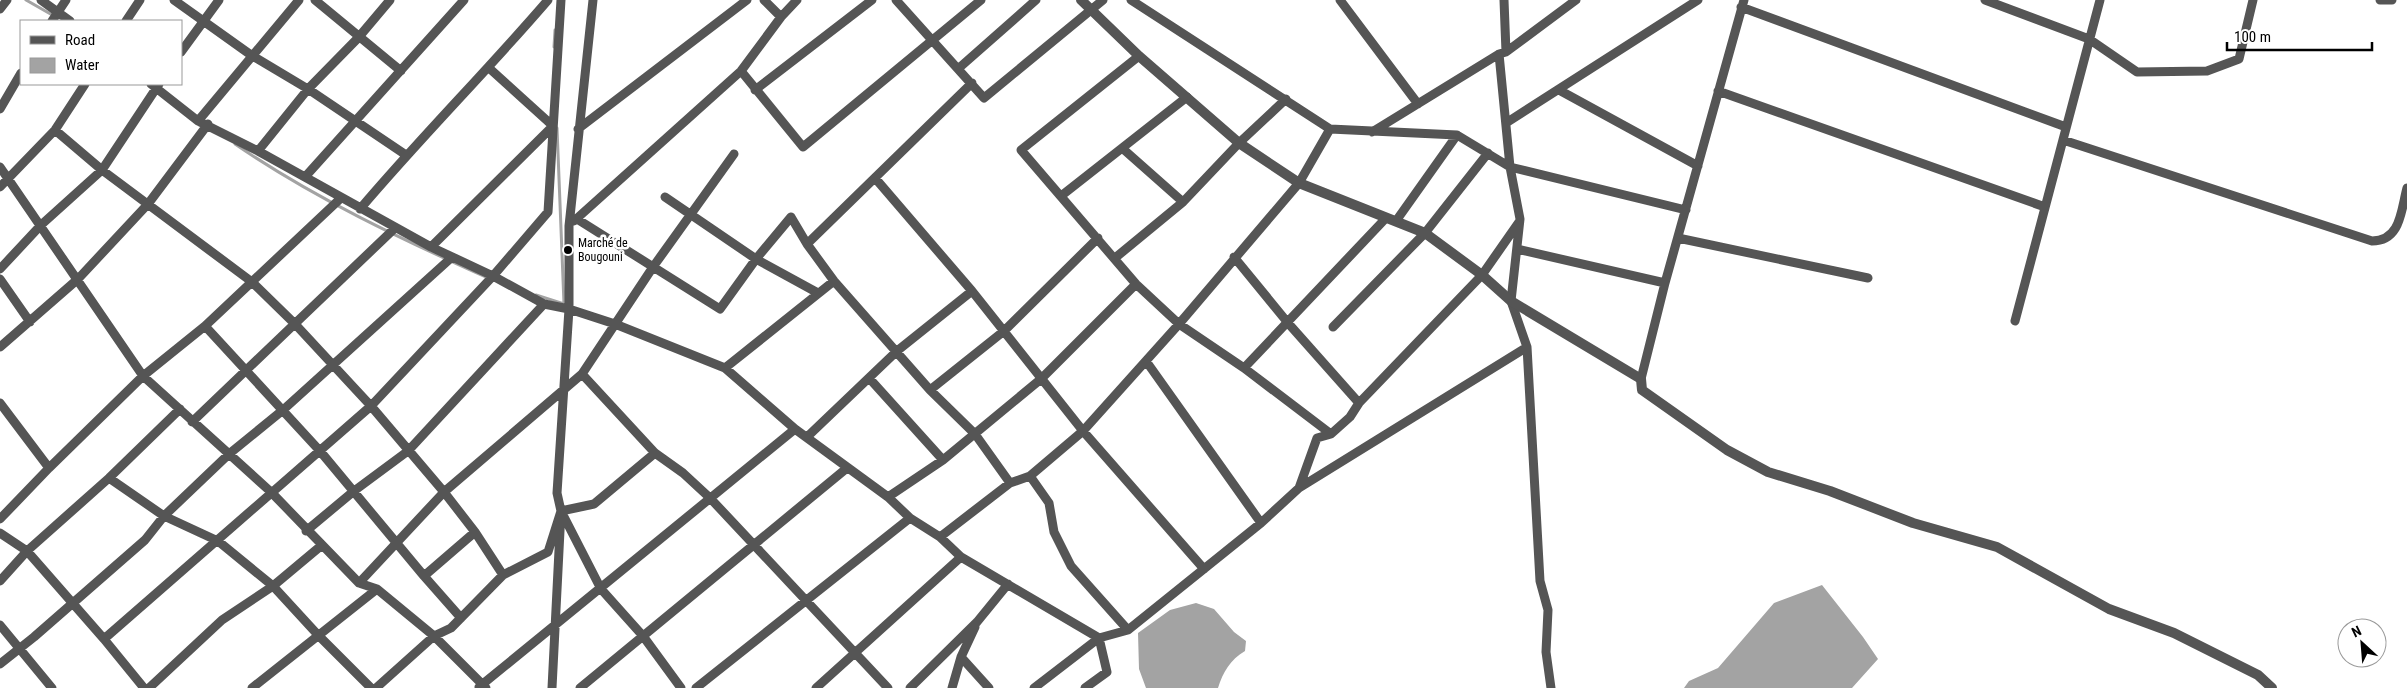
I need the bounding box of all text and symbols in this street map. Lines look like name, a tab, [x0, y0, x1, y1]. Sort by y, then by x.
legend	[20, 20, 182, 85]
scale bar	[2227, 20, 2372, 52]
text: 100 m	[2234, 28, 2271, 46]
text: Road	[65, 31, 95, 49]
text: Water	[65, 56, 100, 74]
place label: Marché de Bougouni	[578, 236, 628, 264]
marker: Marché de Bougouni	[562, 244, 574, 256]
north arrow	[2337, 618, 2387, 668]
text: N	[2349, 622, 2364, 640]

